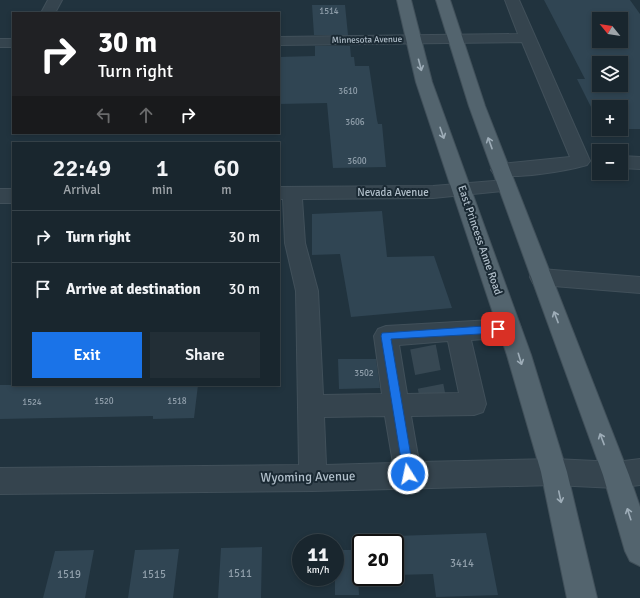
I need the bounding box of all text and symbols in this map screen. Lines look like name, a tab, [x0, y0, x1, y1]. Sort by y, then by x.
house number: 1514	[319, 6, 339, 17]
north arrow	[592, 12, 628, 48]
map controls	[592, 12, 628, 180]
text: 30 m	[98, 26, 157, 60]
icon: right	[32, 28, 84, 80]
street label: Minnesota Avenue	[332, 34, 403, 46]
button: layers	[592, 56, 628, 92]
one-way arrow	[417, 58, 424, 71]
text: Turn right	[98, 60, 173, 82]
house number: 3610	[338, 86, 358, 97]
button: +	[592, 100, 628, 136]
icon: left	[93, 104, 115, 126]
icon: ahead	[135, 104, 157, 126]
icon: right	[177, 104, 199, 126]
house number: 3606	[345, 117, 365, 128]
one-way arrow	[439, 126, 446, 139]
one-way arrow	[486, 138, 494, 150]
button: −	[592, 144, 628, 180]
text: 22:49	[53, 153, 111, 183]
text: 1	[156, 153, 169, 183]
text: 60	[213, 153, 239, 183]
house number: 3600	[347, 156, 367, 167]
text: Arrival	[63, 182, 101, 198]
text: min	[152, 182, 173, 198]
text: m	[221, 182, 232, 198]
street label: East Princess Anne Road	[455, 184, 505, 297]
street label: Nevada Avenue	[357, 186, 429, 199]
icon: right	[32, 226, 54, 248]
text: Turn right	[66, 228, 131, 246]
text: 30 m	[229, 228, 260, 246]
icon: arrive	[32, 278, 54, 300]
text: Arrive at destination	[66, 280, 201, 298]
text: 30 m	[229, 280, 260, 298]
pin	[481, 312, 515, 346]
one-way arrow	[552, 312, 560, 324]
icon: arrive	[487, 318, 509, 340]
button: Exit	[32, 332, 142, 378]
button: Share	[150, 332, 260, 378]
one-way arrow	[517, 352, 524, 365]
house number: 3502	[354, 368, 374, 379]
house number: 1520	[94, 396, 114, 407]
house number: 1518	[167, 396, 187, 407]
house number: 1524	[22, 397, 42, 408]
one-way arrow	[598, 433, 606, 445]
position arrow	[387, 453, 429, 495]
street label: Wyoming Avenue	[260, 468, 356, 486]
one-way arrow	[556, 490, 564, 503]
one-way arrow	[624, 508, 632, 520]
speed limit sign: 20	[352, 534, 404, 586]
text: 11	[307, 542, 329, 567]
house number: 3414	[450, 557, 474, 570]
text: km/h	[307, 564, 329, 576]
house number: 1511	[228, 567, 252, 580]
house number: 1519	[57, 568, 81, 581]
house number: 1515	[142, 568, 166, 581]

